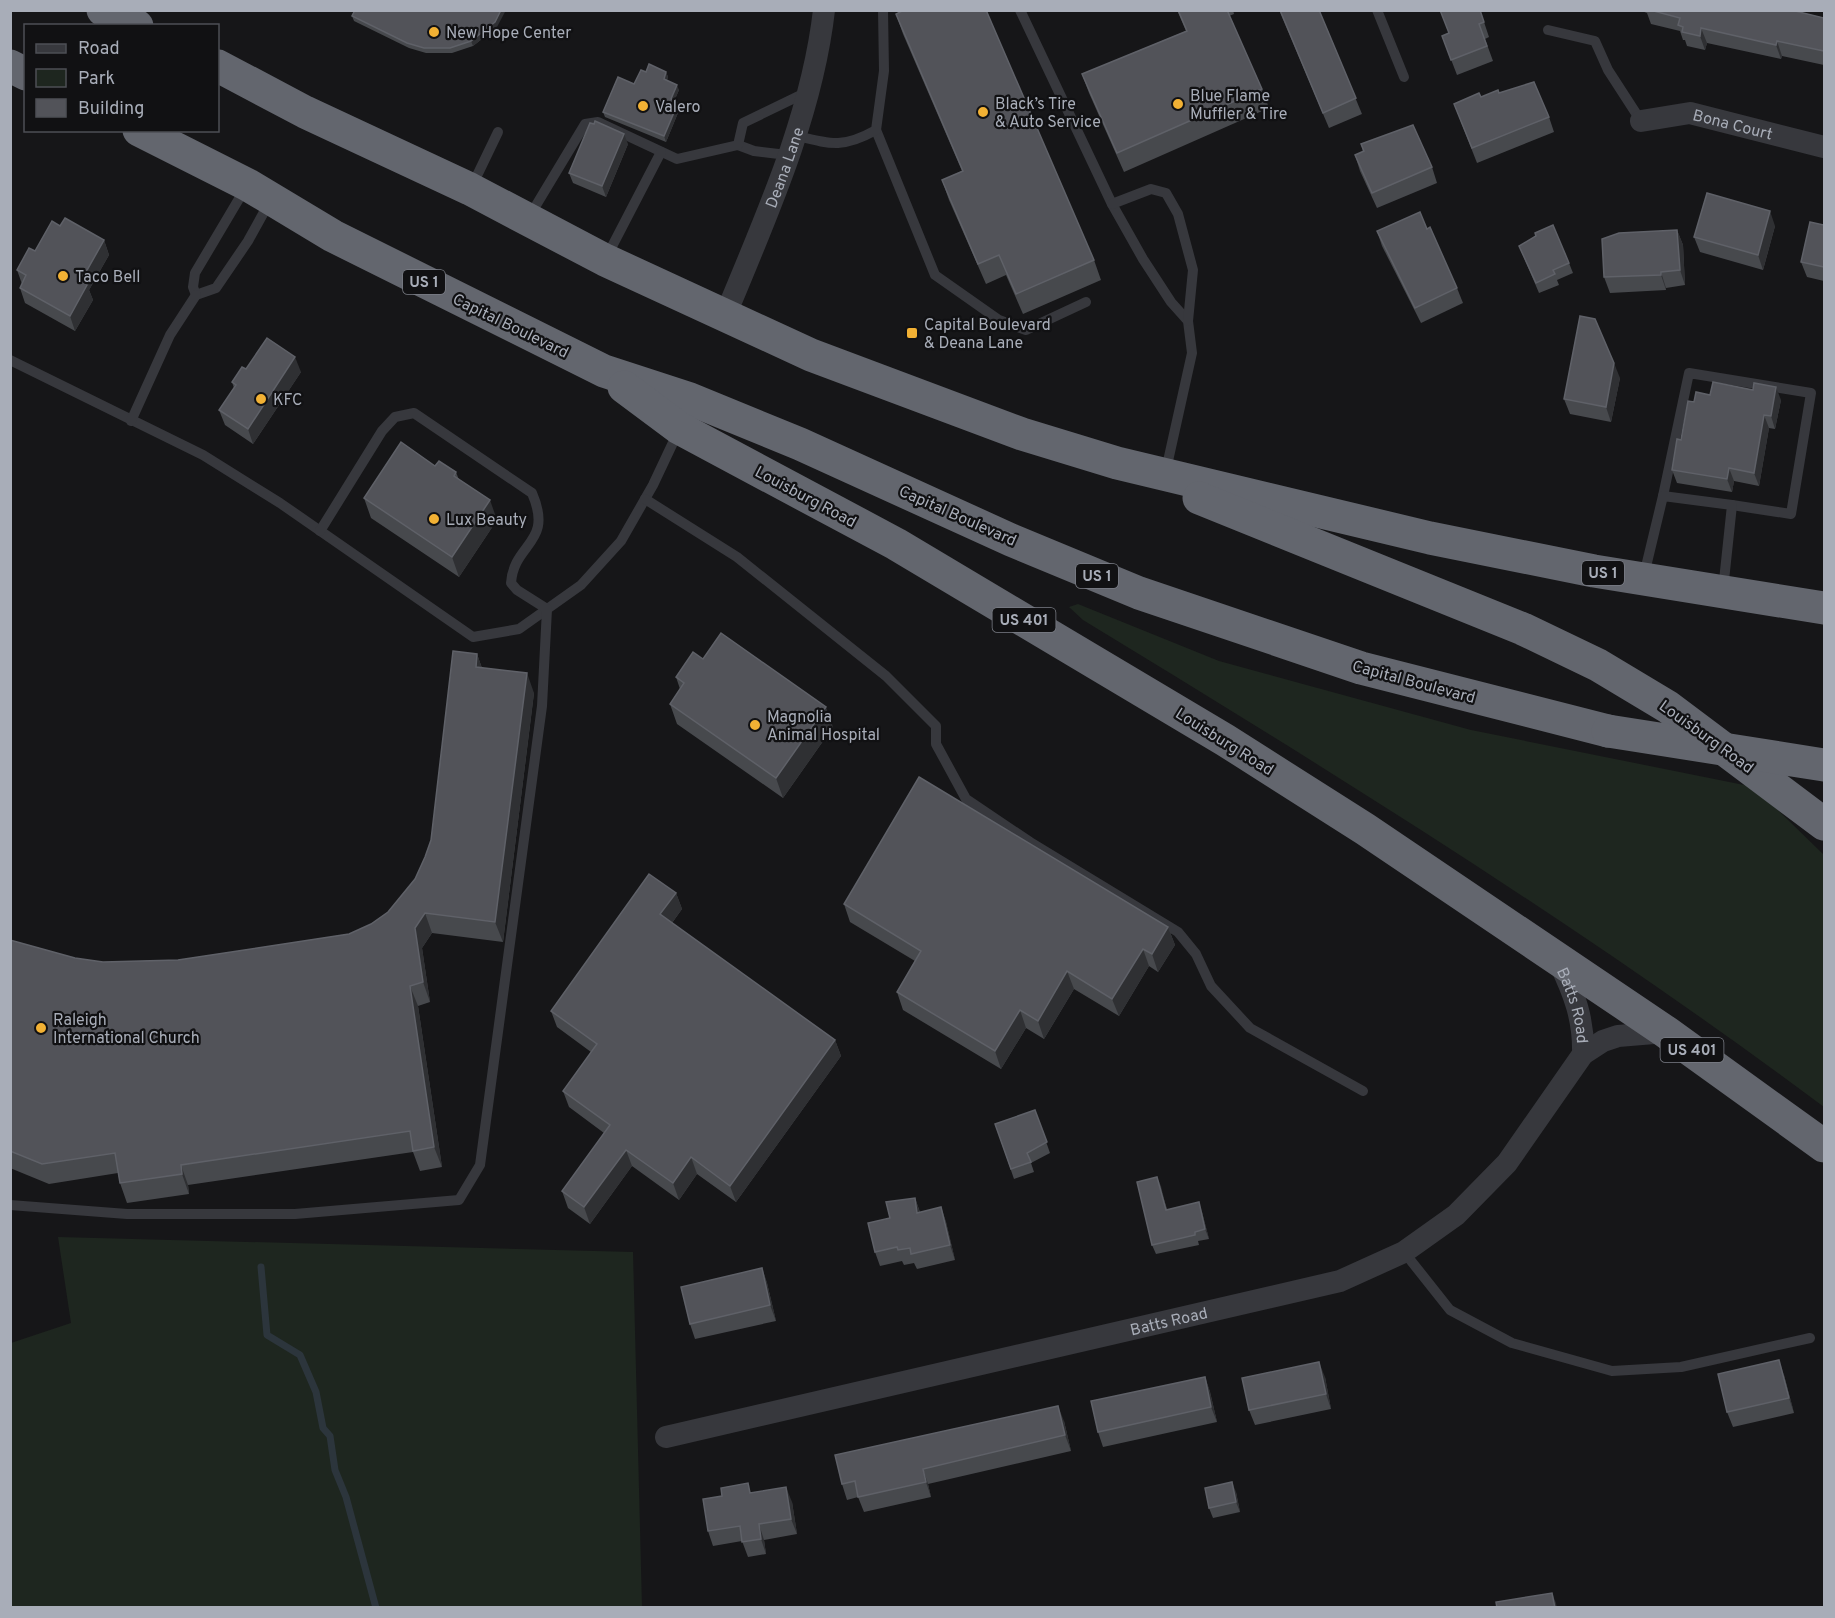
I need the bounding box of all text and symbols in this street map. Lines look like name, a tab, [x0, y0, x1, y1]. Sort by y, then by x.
legend	[24, 24, 219, 132]
place label: New Hope Center	[446, 24, 572, 44]
marker: New Hope Center	[427, 25, 441, 39]
text: Road	[78, 38, 120, 61]
text: Park	[78, 68, 115, 91]
place label: Blue Flame Muffler & Tire	[1190, 87, 1287, 125]
place label: Black’s Tire & Auto Service	[995, 95, 1101, 133]
marker: Blue Flame Muffler & Tire	[1171, 97, 1185, 111]
text: Building	[78, 98, 144, 121]
place label: Valero	[655, 98, 701, 118]
marker: Valero	[636, 99, 650, 113]
marker: Black’s Tire & Auto Service	[976, 105, 990, 119]
street label: Bona Court	[1690, 106, 1775, 146]
street label: Deana Lane	[762, 125, 810, 211]
place label: Taco Bell	[75, 268, 140, 288]
marker: Taco Bell	[56, 269, 70, 283]
road number: US 1	[403, 270, 445, 294]
street label: Capital Boulevard	[449, 290, 571, 364]
place label: Capital Boulevard & Deana Lane	[924, 316, 1051, 354]
marker: Capital Boulevard & Deana Lane	[905, 326, 919, 340]
place label: KFC	[273, 391, 302, 411]
marker: KFC	[254, 392, 268, 406]
street label: Louisburg Road	[751, 463, 859, 533]
street label: Capital Boulevard	[895, 482, 1019, 552]
place label: Lux Beauty	[446, 511, 527, 531]
marker: Lux Beauty	[427, 512, 441, 526]
road number: US 1	[1582, 561, 1624, 585]
road number: US 1	[1076, 564, 1118, 588]
road number: US 401	[992, 608, 1056, 632]
street label: Capital Boulevard	[1350, 657, 1477, 709]
street label: Louisburg Road	[1655, 697, 1757, 779]
street label: Louisburg Road	[1171, 704, 1277, 781]
place label: Magnolia Animal Hospital	[767, 708, 880, 746]
marker: Magnolia Animal Hospital	[748, 718, 762, 732]
street label: Batts Road	[1551, 965, 1591, 1044]
place label: Raleigh International Church	[53, 1011, 200, 1049]
marker: Raleigh International Church	[34, 1021, 48, 1035]
road number: US 401	[1660, 1038, 1724, 1062]
street label: Batts Road	[1128, 1304, 1210, 1341]

